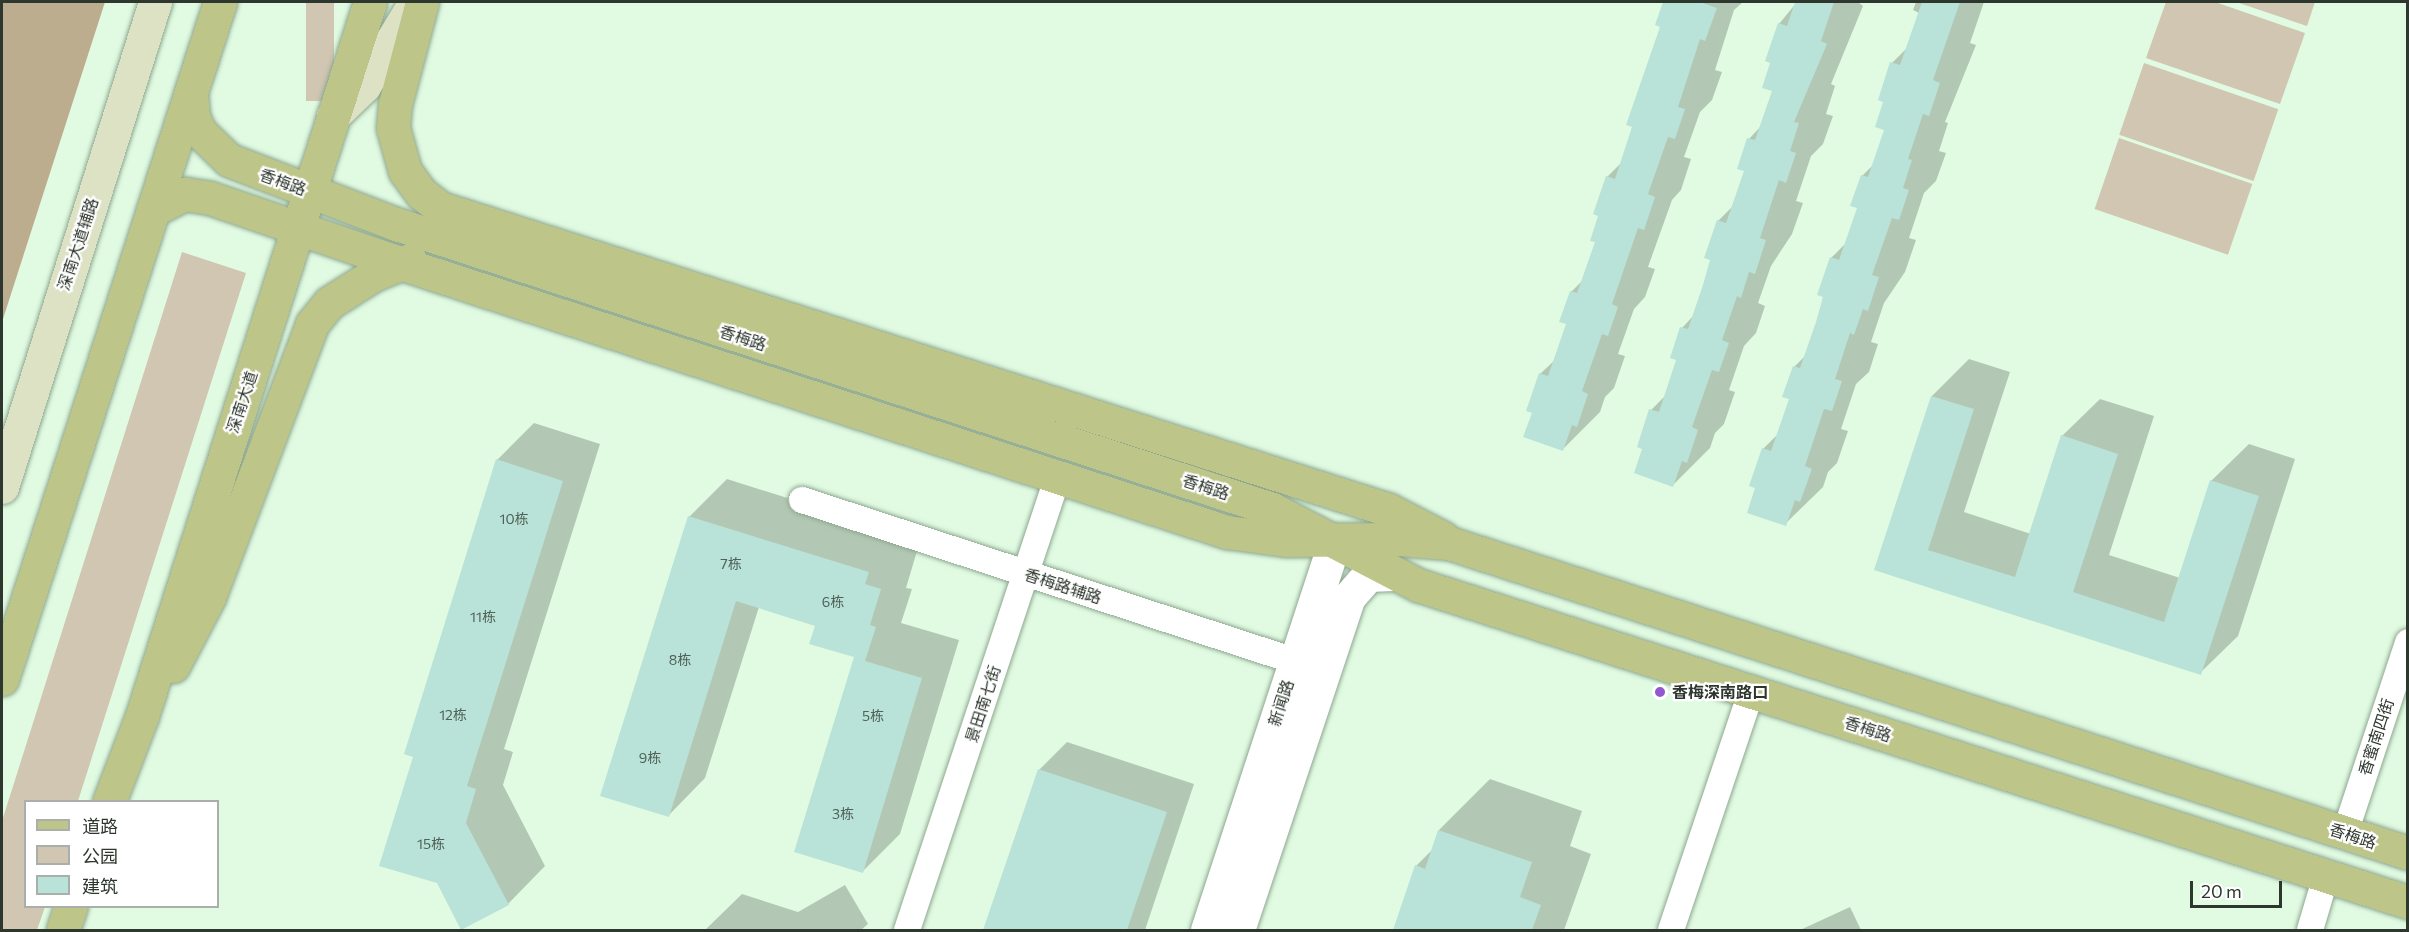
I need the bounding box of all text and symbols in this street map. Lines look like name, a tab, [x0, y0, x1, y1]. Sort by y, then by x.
street label: 香梅路	[257, 165, 309, 199]
street label: 深南大道辅路	[54, 195, 102, 293]
street label: 香梅路	[717, 321, 769, 355]
street label: 深南大道	[223, 369, 261, 435]
street label: 香梅路	[1180, 470, 1232, 504]
house number: 10栋	[499, 511, 529, 527]
house number: 7栋	[720, 556, 742, 572]
street label: 香梅路辅路	[1022, 565, 1104, 607]
house number: 6栋	[822, 594, 844, 610]
house number: 11栋	[470, 609, 496, 625]
house number: 8栋	[669, 652, 691, 668]
street label: 景田南七街	[962, 663, 1004, 745]
street label: 新闻路	[1264, 677, 1298, 729]
place label: 香梅深南路口	[1672, 682, 1768, 702]
marker: 香梅深南路口	[1653, 685, 1667, 699]
street label: 香蜜南四街	[2355, 696, 2397, 778]
house number: 12栋	[439, 707, 467, 723]
house number: 5栋	[862, 708, 884, 724]
street label: 香梅路	[1842, 712, 1894, 746]
house number: 9栋	[639, 750, 661, 766]
legend	[24, 800, 219, 908]
house number: 3栋	[832, 806, 854, 822]
text: 道路	[82, 815, 118, 837]
street label: 香梅路	[2327, 819, 2379, 853]
house number: 15栋	[417, 836, 445, 852]
text: 公园	[82, 845, 118, 867]
scale bar	[2193, 869, 2284, 907]
text: 建筑	[82, 875, 118, 897]
text: 20 m	[2201, 880, 2242, 902]

